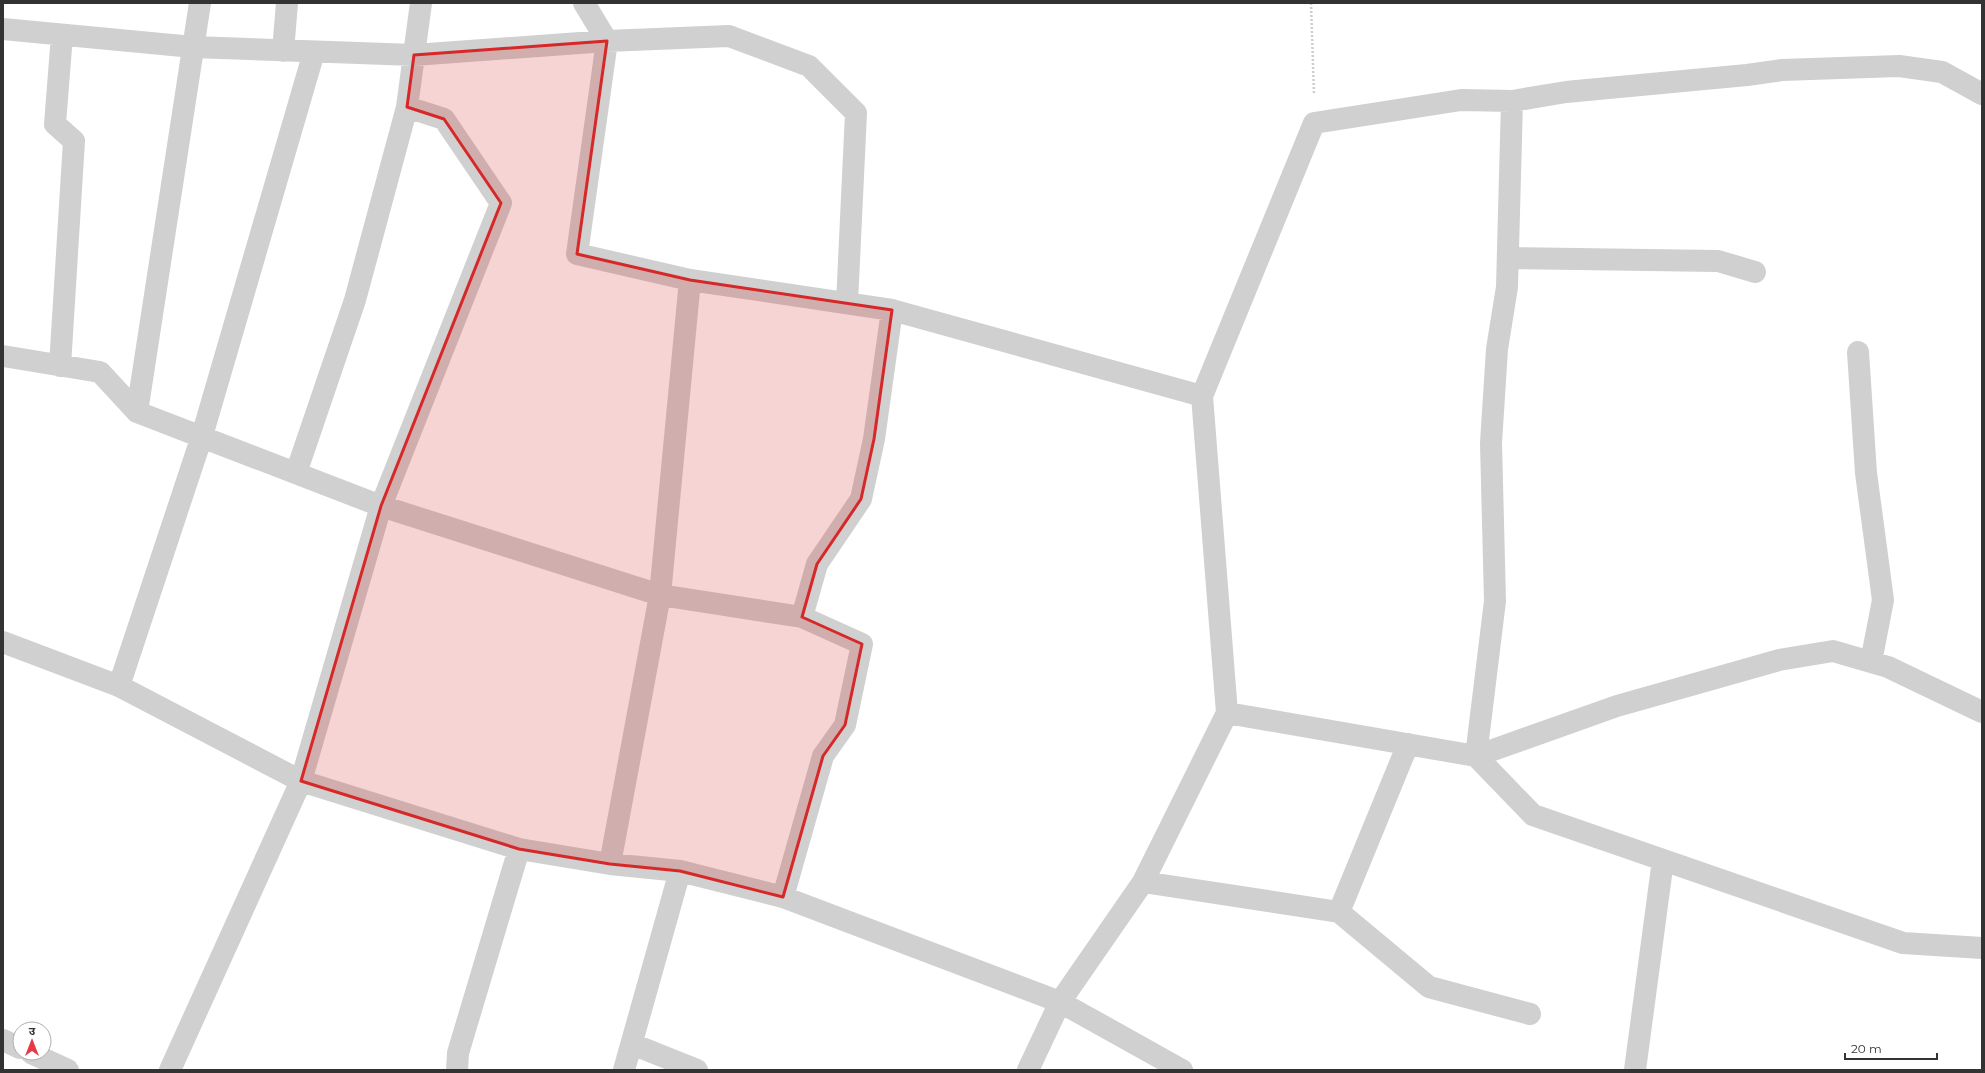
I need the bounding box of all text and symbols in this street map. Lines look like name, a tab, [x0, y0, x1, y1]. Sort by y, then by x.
north arrow	[12, 1021, 52, 1061]
text: उ	[29, 1024, 36, 1038]
scale bar	[1845, 1035, 1937, 1061]
text: 20 m	[1851, 1041, 1882, 1056]

